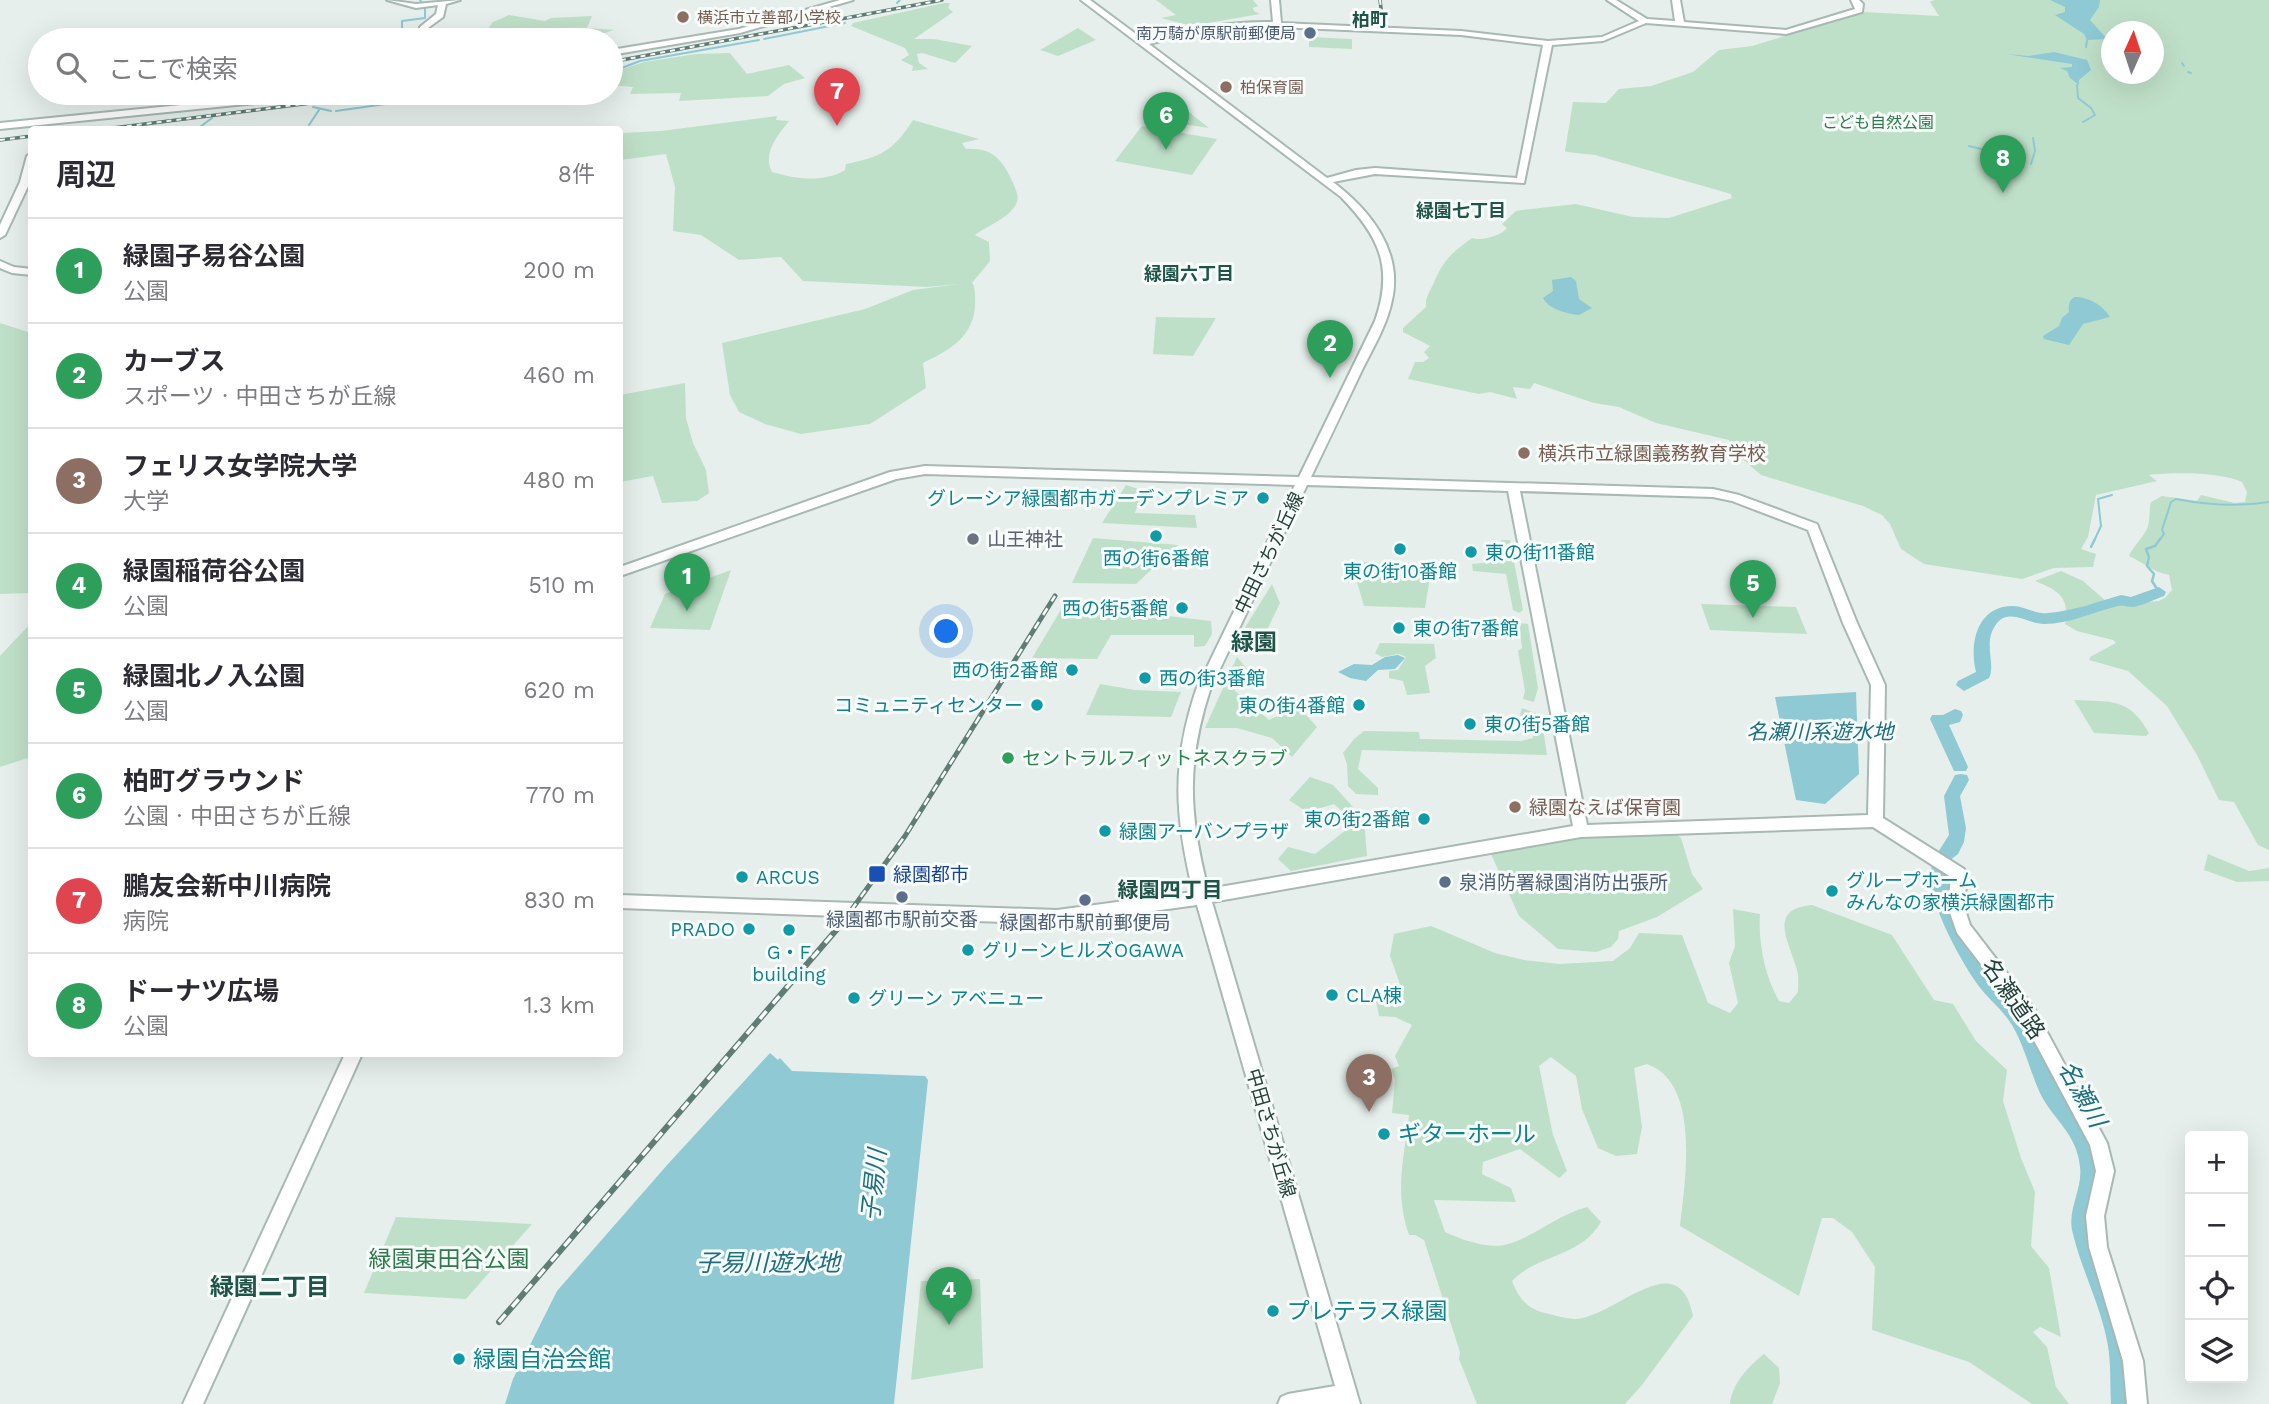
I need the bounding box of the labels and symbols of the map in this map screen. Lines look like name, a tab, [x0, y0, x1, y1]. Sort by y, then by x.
place label: 横浜市立善部小学校	[697, 8, 841, 27]
marker: 横浜市立善部小学校	[675, 9, 691, 25]
district label: 柏町	[1352, 9, 1388, 30]
north arrow	[2101, 21, 2164, 84]
place label: 南万騎が原駅前郵便局	[1136, 24, 1296, 43]
marker: 南万騎が原駅前郵便局	[1302, 25, 1318, 41]
pin: 7	[814, 68, 860, 126]
place label: 柏保育園	[1240, 78, 1304, 97]
marker: 柏保育園	[1218, 79, 1234, 95]
pin: 6	[1143, 92, 1189, 150]
park label: こども自然公園	[1822, 113, 1934, 132]
pin: 8	[1980, 135, 2026, 193]
district label: 緑園七丁目	[1416, 200, 1506, 221]
district label: 緑園六丁目	[1144, 263, 1234, 284]
pin: 2	[1307, 320, 1353, 378]
place label: 横浜市立緑園義務教育学校	[1538, 442, 1766, 465]
marker: 横浜市立緑園義務教育学校	[1516, 445, 1532, 461]
place label: グレーシア緑園都市ガーデンプレミア	[927, 487, 1249, 510]
street label: 中田さちが丘線	[1230, 488, 1308, 618]
marker: グレーシア緑園都市ガーデンプレミア	[1255, 490, 1271, 506]
place label: 山王神社	[987, 528, 1063, 551]
marker: 西の街6番館	[1148, 528, 1164, 544]
marker: 山王神社	[965, 531, 981, 547]
marker: 東の街10番館	[1392, 541, 1408, 557]
place label: 東の街11番館	[1485, 541, 1595, 564]
marker: 東の街11番館	[1463, 544, 1479, 560]
place label: 西の街6番館	[1103, 547, 1209, 570]
pin: 1	[664, 553, 710, 611]
place label: 東の街10番館	[1343, 560, 1457, 583]
pin: 5	[1730, 560, 1776, 618]
place label: 西の街5番館	[1062, 597, 1168, 620]
marker: 西の街5番館	[1174, 600, 1190, 616]
your location	[929, 614, 963, 648]
place label: 東の街7番館	[1413, 617, 1519, 640]
marker: 東の街7番館	[1391, 620, 1407, 636]
district label: 緑園	[1231, 629, 1277, 656]
place label: 西の街2番館	[952, 659, 1058, 682]
marker: 西の街2番館	[1064, 662, 1080, 678]
place label: 西の街3番館	[1159, 667, 1265, 690]
marker: 西の街3番館	[1137, 670, 1153, 686]
place label: コミュニティセンター	[834, 694, 1023, 717]
place label: 東の街4番館	[1238, 694, 1345, 717]
marker: コミュニティセンター	[1029, 697, 1045, 713]
marker: 東の街4番館	[1351, 697, 1367, 713]
place label: 東の街5番館	[1484, 713, 1590, 736]
marker: 東の街5番館	[1462, 716, 1478, 732]
water label: 名瀬川系遊水地	[1747, 719, 1895, 744]
place label: セントラルフィットネスクラブ	[1022, 747, 1288, 770]
marker: セントラルフィットネスクラブ	[1000, 750, 1016, 766]
place label: 緑園なえば保育園	[1529, 796, 1681, 819]
marker: 緑園なえば保育園	[1507, 799, 1523, 815]
place label: 東の街2番館	[1304, 808, 1410, 831]
marker: 東の街2番館	[1416, 811, 1432, 827]
place label: 緑園アーバンプラザ	[1119, 820, 1289, 843]
marker: 緑園アーバンプラザ	[1097, 823, 1113, 839]
place label: 緑園都市	[893, 863, 969, 886]
marker: 緑園都市	[867, 864, 887, 884]
place label: ARCUS	[756, 866, 820, 889]
marker: ARCUS	[734, 869, 750, 885]
place label: グループホーム みんなの家横浜緑園都市	[1846, 869, 2055, 914]
place label: 泉消防署緑園消防出張所	[1459, 871, 1668, 894]
marker: 泉消防署緑園消防出張所	[1437, 874, 1453, 890]
district label: 緑園四丁目	[1118, 877, 1223, 902]
marker: グループホーム みんなの家横浜緑園都市	[1824, 883, 1840, 899]
marker: 緑園都市駅前交番	[894, 889, 910, 905]
marker: 緑園都市駅前郵便局	[1077, 892, 1093, 908]
place label: 緑園都市駅前交番	[826, 908, 978, 931]
place label: 緑園都市駅前郵便局	[999, 911, 1171, 934]
place label: PRADO	[670, 918, 735, 941]
marker: PRADO	[741, 921, 757, 937]
marker: G・F building	[781, 922, 797, 938]
place label: グリーンヒルズOGAWA	[982, 939, 1184, 962]
place label: G・F building	[752, 941, 827, 986]
marker: グリーンヒルズOGAWA	[960, 942, 976, 958]
street label: 名瀬道路	[1976, 954, 2050, 1044]
place label: CLA棟	[1346, 984, 1402, 1007]
place label: グリーン アベニュー	[868, 987, 1044, 1010]
marker: CLA棟	[1324, 987, 1340, 1003]
marker: グリーン アベニュー	[846, 990, 862, 1006]
pin: 3	[1346, 1054, 1392, 1112]
water label: 名瀬川	[2052, 1056, 2113, 1135]
street label: 中田さちが丘線	[1242, 1066, 1300, 1200]
place label: ギターホール	[1398, 1121, 1536, 1148]
marker: ギターホール	[1376, 1126, 1392, 1142]
water label: 子易川	[856, 1145, 892, 1222]
park label: 緑園東田谷公園	[369, 1246, 530, 1273]
water label: 子易川遊水地	[696, 1249, 843, 1277]
pin: 4	[926, 1267, 972, 1325]
district label: 緑園二丁目	[210, 1273, 330, 1301]
place label: プレテラス緑園	[1287, 1298, 1448, 1325]
marker: プレテラス緑園	[1265, 1303, 1281, 1319]
place label: 緑園自治会館	[473, 1346, 611, 1373]
marker: 緑園自治会館	[451, 1351, 467, 1367]

